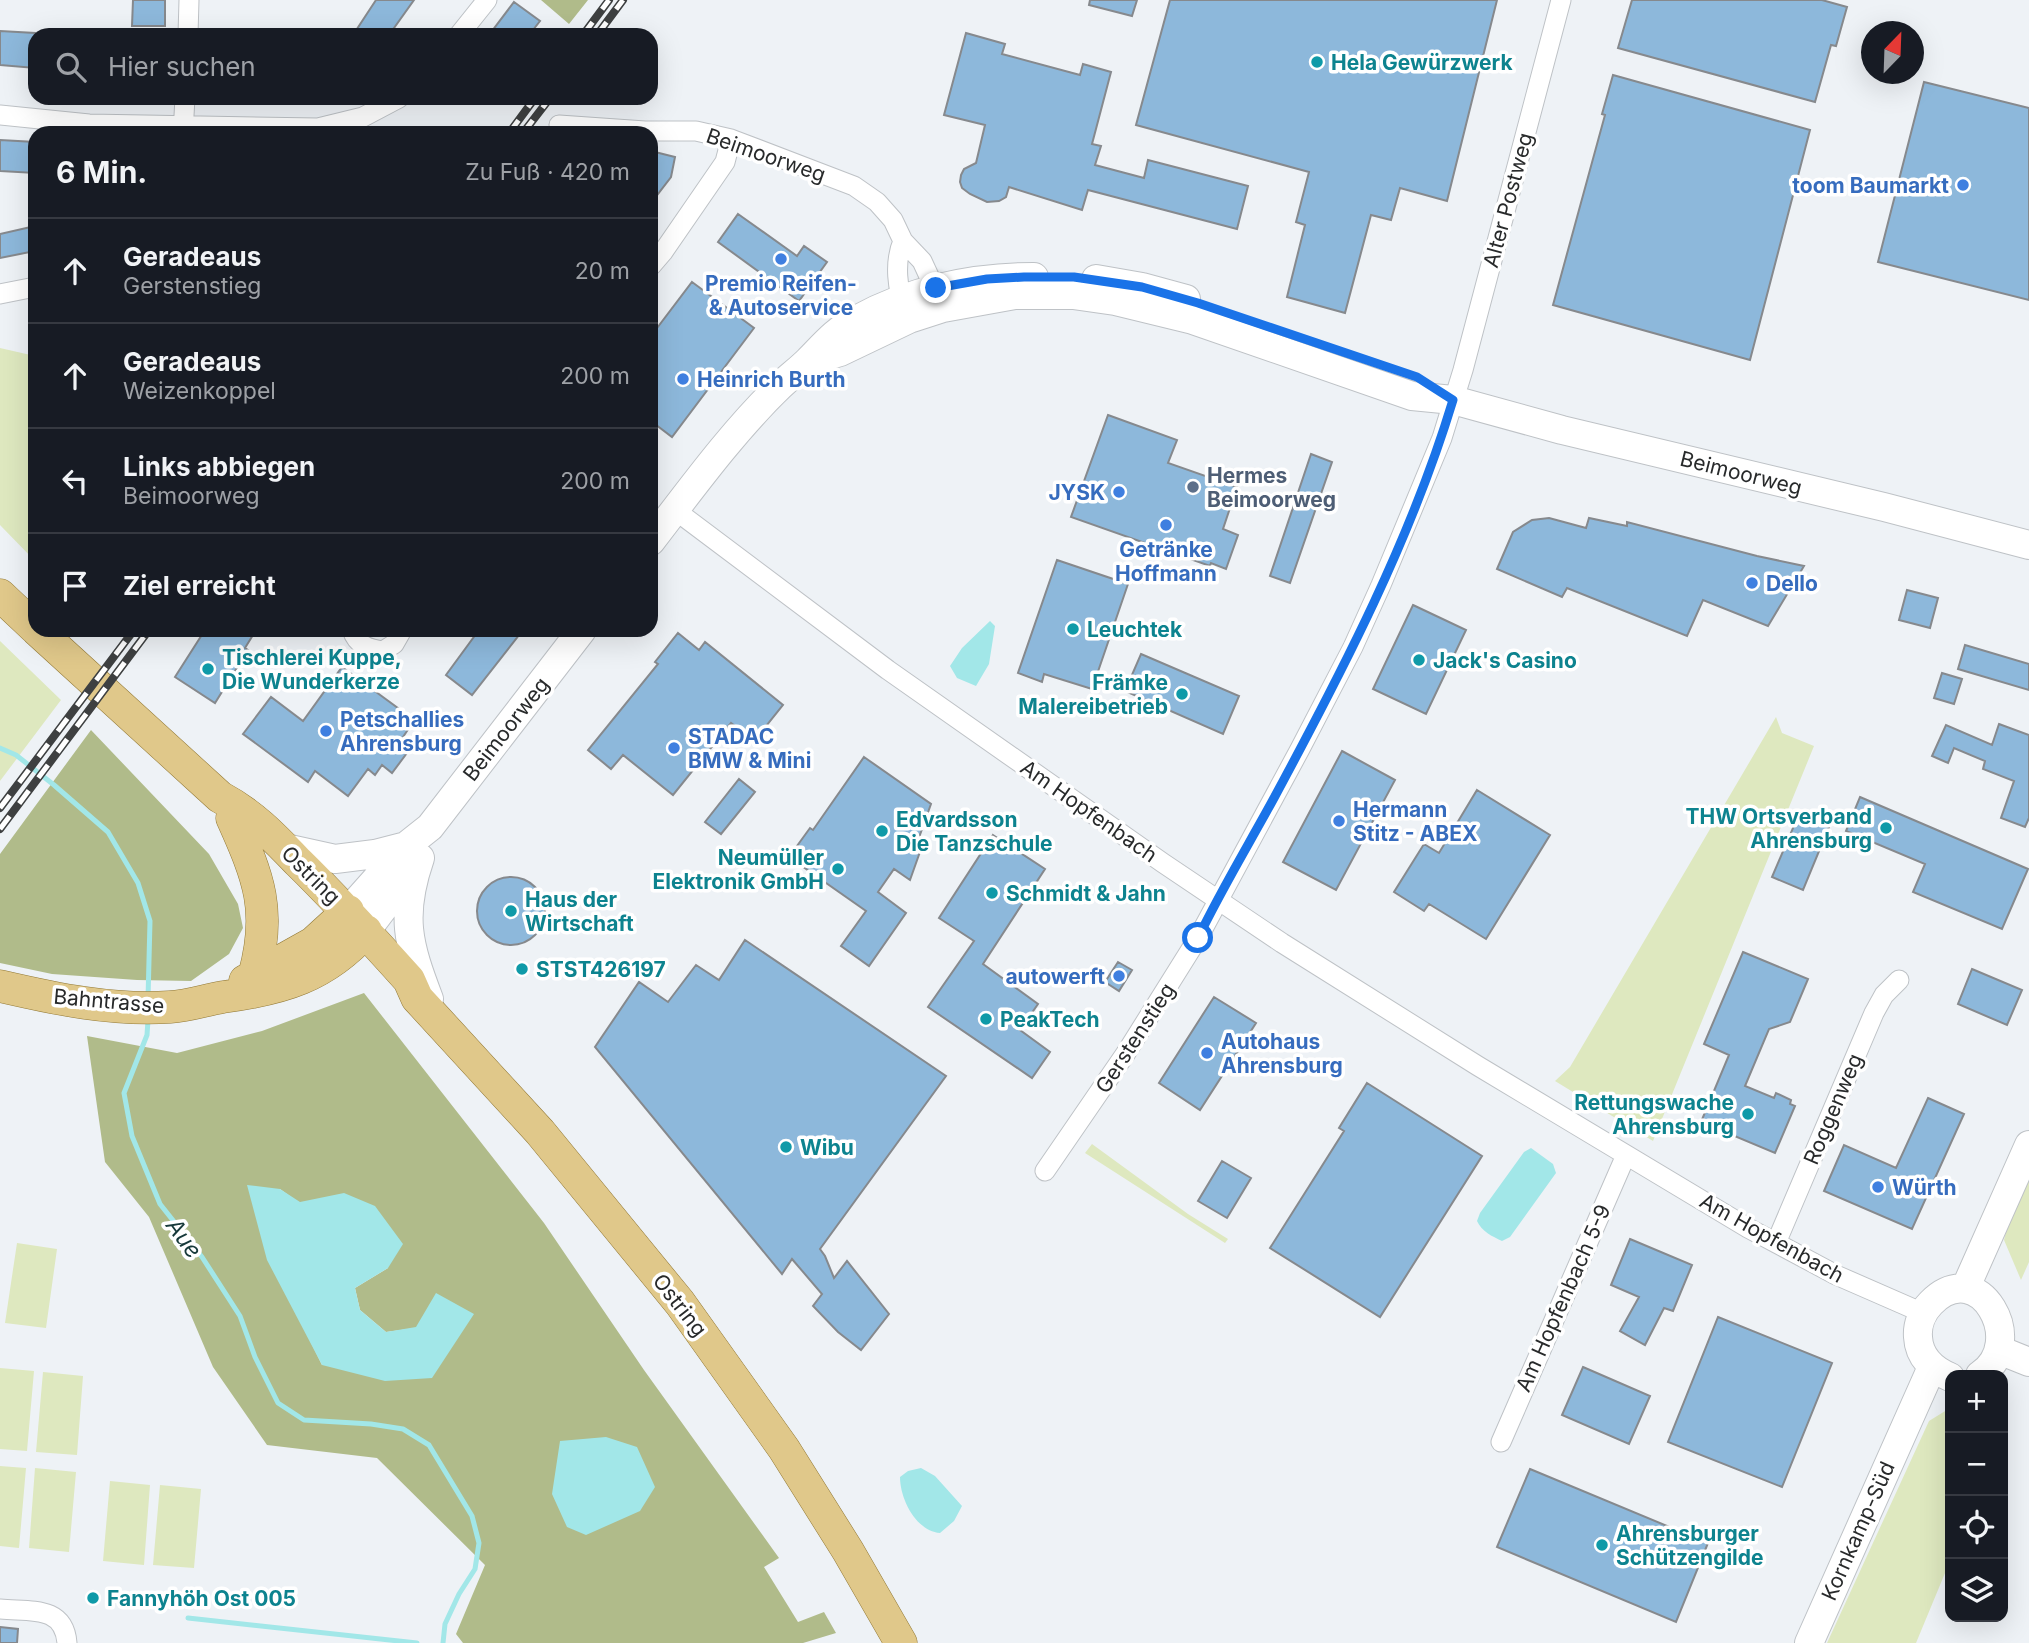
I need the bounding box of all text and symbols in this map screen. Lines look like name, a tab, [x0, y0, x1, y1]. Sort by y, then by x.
north arrow	[1861, 21, 1924, 84]
search box	[28, 28, 658, 105]
icon: search	[52, 48, 90, 86]
place label: Hela Gewürzwerk	[1331, 50, 1513, 75]
text: Hier suchen	[108, 51, 256, 82]
marker: Hela Gewürzwerk	[1309, 54, 1325, 70]
street label: Beimoorweg	[703, 123, 829, 187]
street label: Alter Postweg	[1478, 130, 1538, 270]
text: 6 Min.	[56, 154, 147, 190]
text: Zu Fuß · 420 m	[465, 158, 630, 186]
place label: toom Baumarkt	[1792, 173, 1949, 198]
marker: toom Baumarkt	[1955, 177, 1971, 193]
text: Geradeaus	[123, 241, 261, 272]
marker: Premio Reifen- & Autoservice	[773, 251, 789, 267]
icon: ahead	[56, 252, 94, 290]
text: 20 m	[575, 257, 630, 285]
place label: Premio Reifen- & Autoservice	[705, 271, 857, 320]
text: Gerstenstieg	[123, 272, 261, 300]
route end	[920, 272, 951, 303]
text: Geradeaus	[123, 346, 261, 377]
icon: ahead	[56, 357, 94, 395]
text: 200 m	[560, 362, 630, 390]
place label: Heinrich Burth	[697, 367, 846, 392]
marker: Heinrich Burth	[675, 371, 691, 387]
text: Weizenkoppel	[123, 377, 276, 405]
street label: Beimoorweg	[1677, 446, 1805, 500]
text: Links abbiegen	[123, 451, 315, 482]
icon: left	[56, 462, 94, 500]
place label: Hermes Beimoorweg	[1207, 463, 1336, 512]
text: 200 m	[560, 467, 630, 495]
marker: Hermes Beimoorweg	[1185, 479, 1201, 495]
place label: JYSK	[1049, 480, 1105, 505]
text: Beimoorweg	[123, 482, 260, 510]
marker: JYSK	[1111, 484, 1127, 500]
marker: Getränke Hoffmann	[1158, 517, 1174, 533]
place label: Getränke Hoffmann	[1115, 537, 1217, 586]
icon: arrive	[56, 567, 94, 605]
text: Ziel erreicht	[123, 570, 276, 601]
place label: Dello	[1766, 571, 1818, 596]
marker: Dello	[1744, 575, 1760, 591]
place label: Leuchtek	[1087, 617, 1183, 642]
marker: Leuchtek	[1065, 621, 1081, 637]
place label: Tischlerei Kuppe, Die Wunderkerze	[222, 645, 402, 694]
place label: Jack's Casino	[1433, 648, 1577, 673]
marker: Jack's Casino	[1411, 652, 1427, 668]
marker: Tischlerei Kuppe, Die Wunderkerze	[200, 661, 216, 677]
place label: Främke Malereibetrieb	[1018, 670, 1168, 719]
street label: Beimoorweg	[458, 672, 554, 786]
marker: Främke Malereibetrieb	[1174, 686, 1190, 702]
place label: Petschallies Ahrensburg	[340, 707, 464, 756]
marker: Petschallies Ahrensburg	[318, 723, 334, 739]
place label: STADAC BMW & Mini	[688, 724, 811, 773]
marker: STADAC BMW & Mini	[666, 740, 682, 756]
street label: Am Hopfenbach	[1016, 755, 1162, 867]
place label: Hermann Stitz - ABEX	[1353, 797, 1477, 846]
place label: THW Ortsverband Ahrensburg	[1686, 804, 1872, 853]
place label: Edvardsson Die Tanzschule	[896, 807, 1053, 856]
marker: Hermann Stitz - ABEX	[1331, 813, 1347, 829]
marker: THW Ortsverband Ahrensburg	[1878, 820, 1894, 836]
marker: Edvardsson Die Tanzschule	[874, 823, 890, 839]
street label: Ostring	[276, 840, 346, 910]
place label: Neumüller Elektronik GmbH	[652, 845, 824, 894]
marker: Neumüller Elektronik GmbH	[830, 861, 846, 877]
place label: Schmidt & Jahn	[1006, 881, 1166, 906]
marker: Schmidt & Jahn	[984, 885, 1000, 901]
place label: Haus der Wirtschaft	[525, 887, 634, 936]
marker: Haus der Wirtschaft	[503, 903, 519, 919]
route start	[1182, 922, 1213, 953]
place label: STST426197	[536, 957, 666, 982]
marker: STST426197	[514, 961, 530, 977]
place label: autowerft	[1005, 964, 1105, 989]
marker: autowerft	[1111, 968, 1127, 984]
street label: Gerstenstieg	[1090, 978, 1180, 1098]
street label: Bahntrasse	[52, 984, 166, 1018]
place label: PeakTech	[1000, 1007, 1100, 1032]
marker: PeakTech	[978, 1011, 994, 1027]
place label: Autohaus Ahrensburg	[1221, 1029, 1343, 1078]
marker: Autohaus Ahrensburg	[1199, 1045, 1215, 1061]
street label: Roggenweg	[1798, 1050, 1868, 1168]
place label: Rettungswache Ahrensburg	[1574, 1090, 1734, 1139]
marker: Rettungswache Ahrensburg	[1740, 1106, 1756, 1122]
place label: Wibu	[800, 1135, 854, 1160]
marker: Wibu	[778, 1139, 794, 1155]
place label: Würth	[1892, 1175, 1957, 1200]
marker: Würth	[1870, 1179, 1886, 1195]
street label: Am Hopfenbach	[1696, 1188, 1848, 1288]
street label: Am Hopfenbach 5-9	[1510, 1201, 1616, 1395]
water label: Aue	[160, 1212, 208, 1264]
street label: Ostring	[648, 1269, 712, 1341]
map controls	[1945, 1370, 2008, 1622]
button: +	[1945, 1370, 2008, 1433]
button: −	[1945, 1433, 2008, 1496]
street label: Kornkamp-Süd	[1816, 1458, 1900, 1604]
button: locate	[1945, 1496, 2008, 1559]
place label: Ahrensburger Schützengilde	[1616, 1521, 1764, 1570]
marker: Ahrensburger Schützengilde	[1594, 1537, 1610, 1553]
button: layers	[1945, 1559, 2008, 1622]
place label: Fannyhöh Ost 005	[107, 1586, 296, 1611]
marker: Fannyhöh Ost 005	[85, 1590, 101, 1606]

